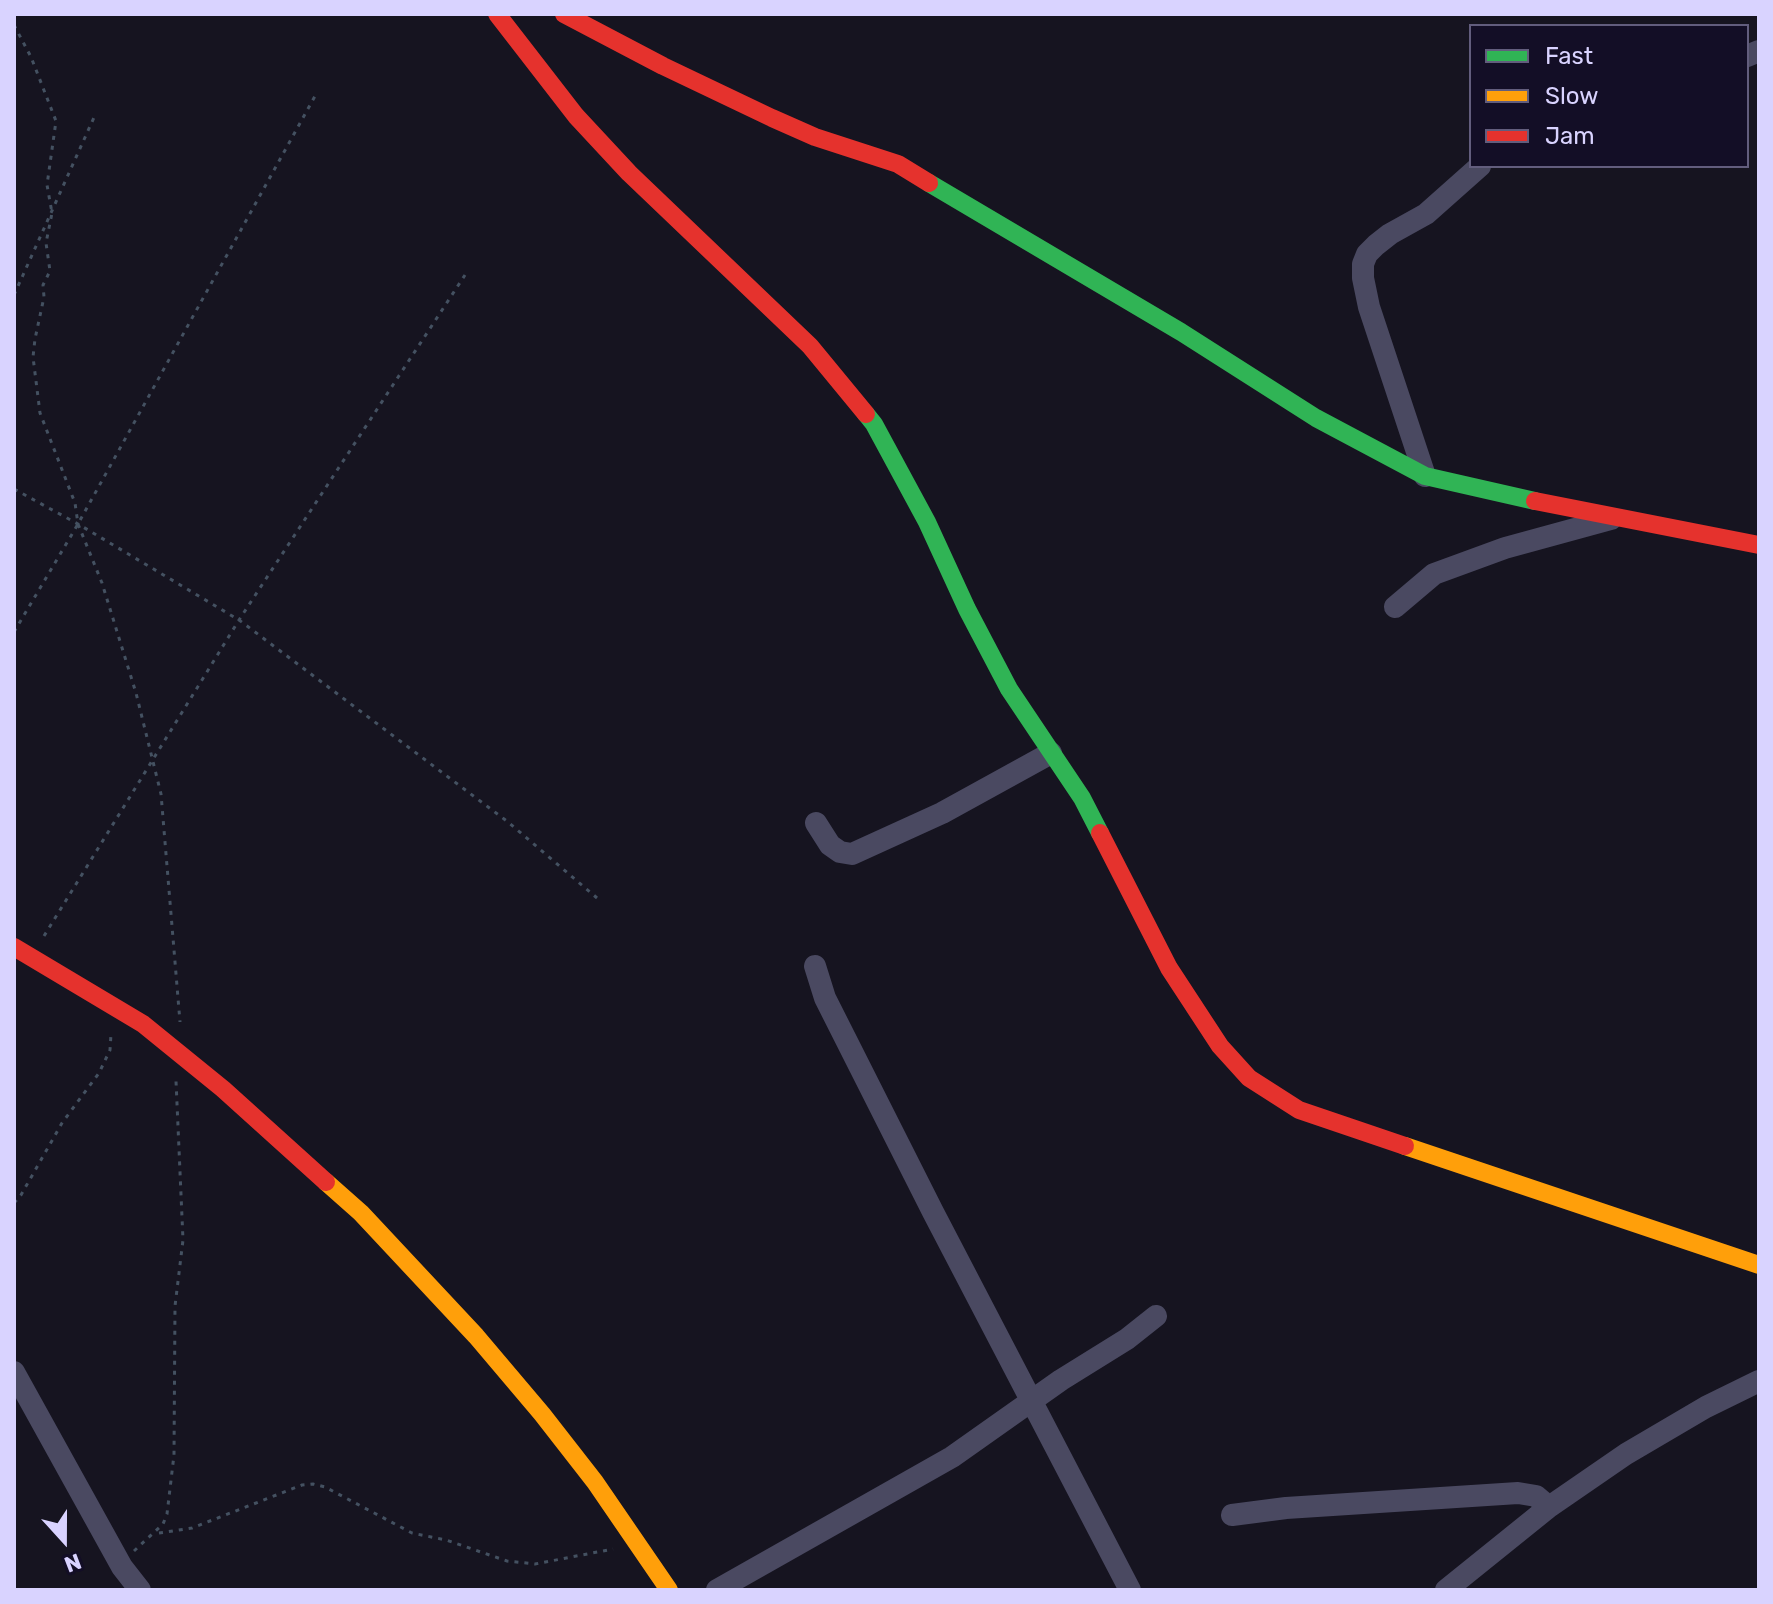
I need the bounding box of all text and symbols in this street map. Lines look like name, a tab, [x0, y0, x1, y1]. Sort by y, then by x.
legend	[1469, 24, 1749, 168]
text: Fast	[1545, 42, 1593, 70]
text: Slow	[1545, 82, 1598, 110]
text: Jam	[1545, 122, 1595, 150]
north arrow	[24, 1500, 104, 1580]
text: N	[61, 1547, 85, 1578]

